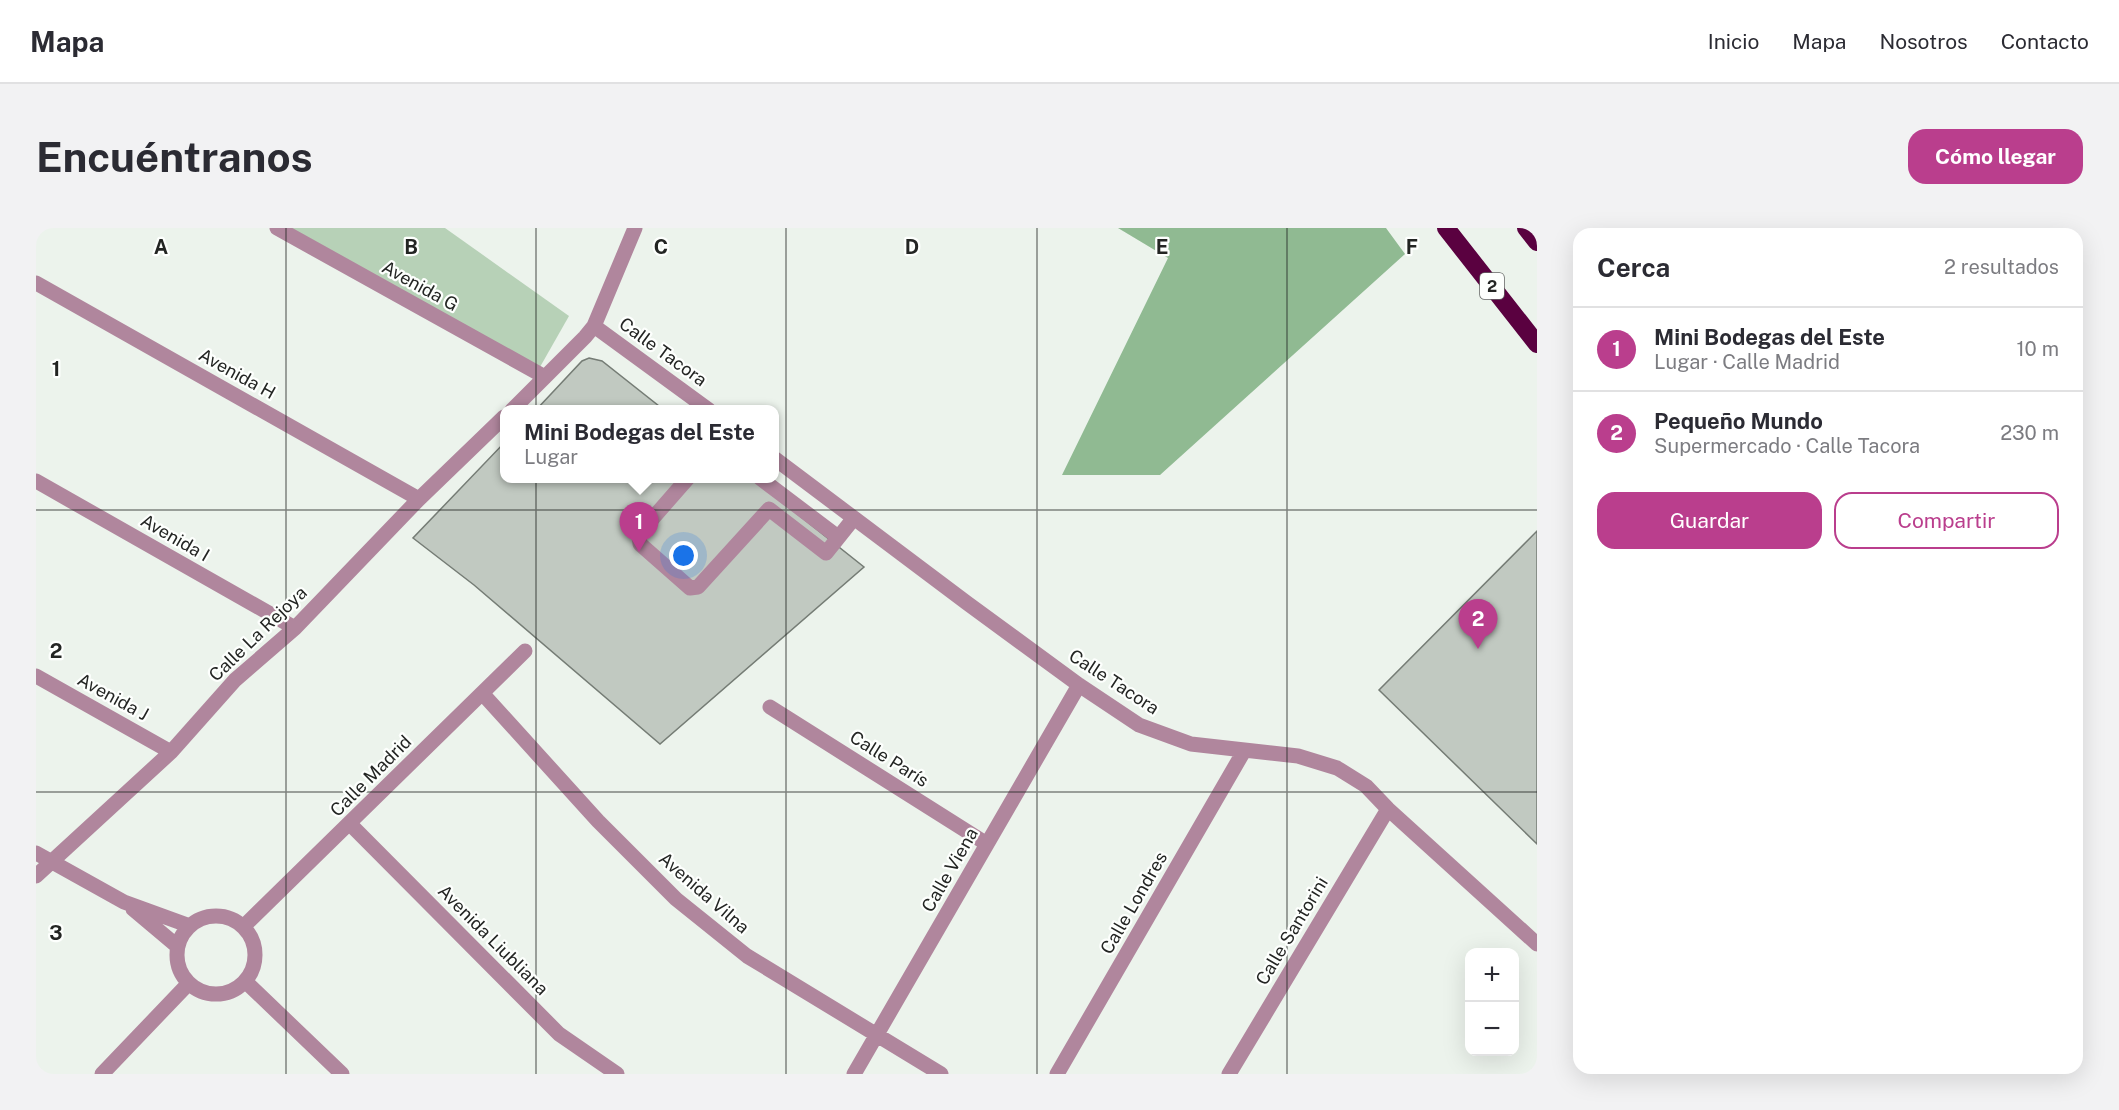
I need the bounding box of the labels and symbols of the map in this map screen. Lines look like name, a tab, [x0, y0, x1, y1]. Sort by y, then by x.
text: A	[154, 235, 168, 259]
text: B	[404, 235, 418, 259]
text: C	[654, 235, 668, 259]
text: D	[905, 235, 919, 259]
text: E	[1156, 235, 1168, 259]
text: F	[1406, 235, 1418, 259]
street label: Avenida G	[378, 256, 462, 315]
road number: 2	[1480, 273, 1504, 299]
street label: Calle Tacora	[615, 313, 711, 390]
street label: Avenida H	[195, 344, 279, 403]
text: 1	[52, 357, 60, 381]
pin: 1	[620, 502, 658, 552]
street label: Avenida I	[137, 510, 213, 566]
your location	[669, 541, 698, 570]
street label: Calle La Rejoya	[204, 582, 311, 685]
pin: 2	[1458, 600, 1498, 649]
text: 2	[50, 639, 62, 663]
street label: Calle Tacora	[1065, 645, 1163, 718]
street label: Avenida J	[74, 669, 152, 725]
street label: Calle París	[846, 726, 932, 791]
street label: Calle Madrid	[326, 731, 415, 820]
street label: Calle Viena	[917, 824, 982, 915]
street label: Avenida Vilna	[655, 848, 754, 937]
street label: Calle Londres	[1096, 848, 1171, 958]
street label: Calle Santorini	[1251, 873, 1332, 989]
street label: Avenida Liubliana	[434, 880, 553, 999]
text: 3	[49, 921, 63, 945]

